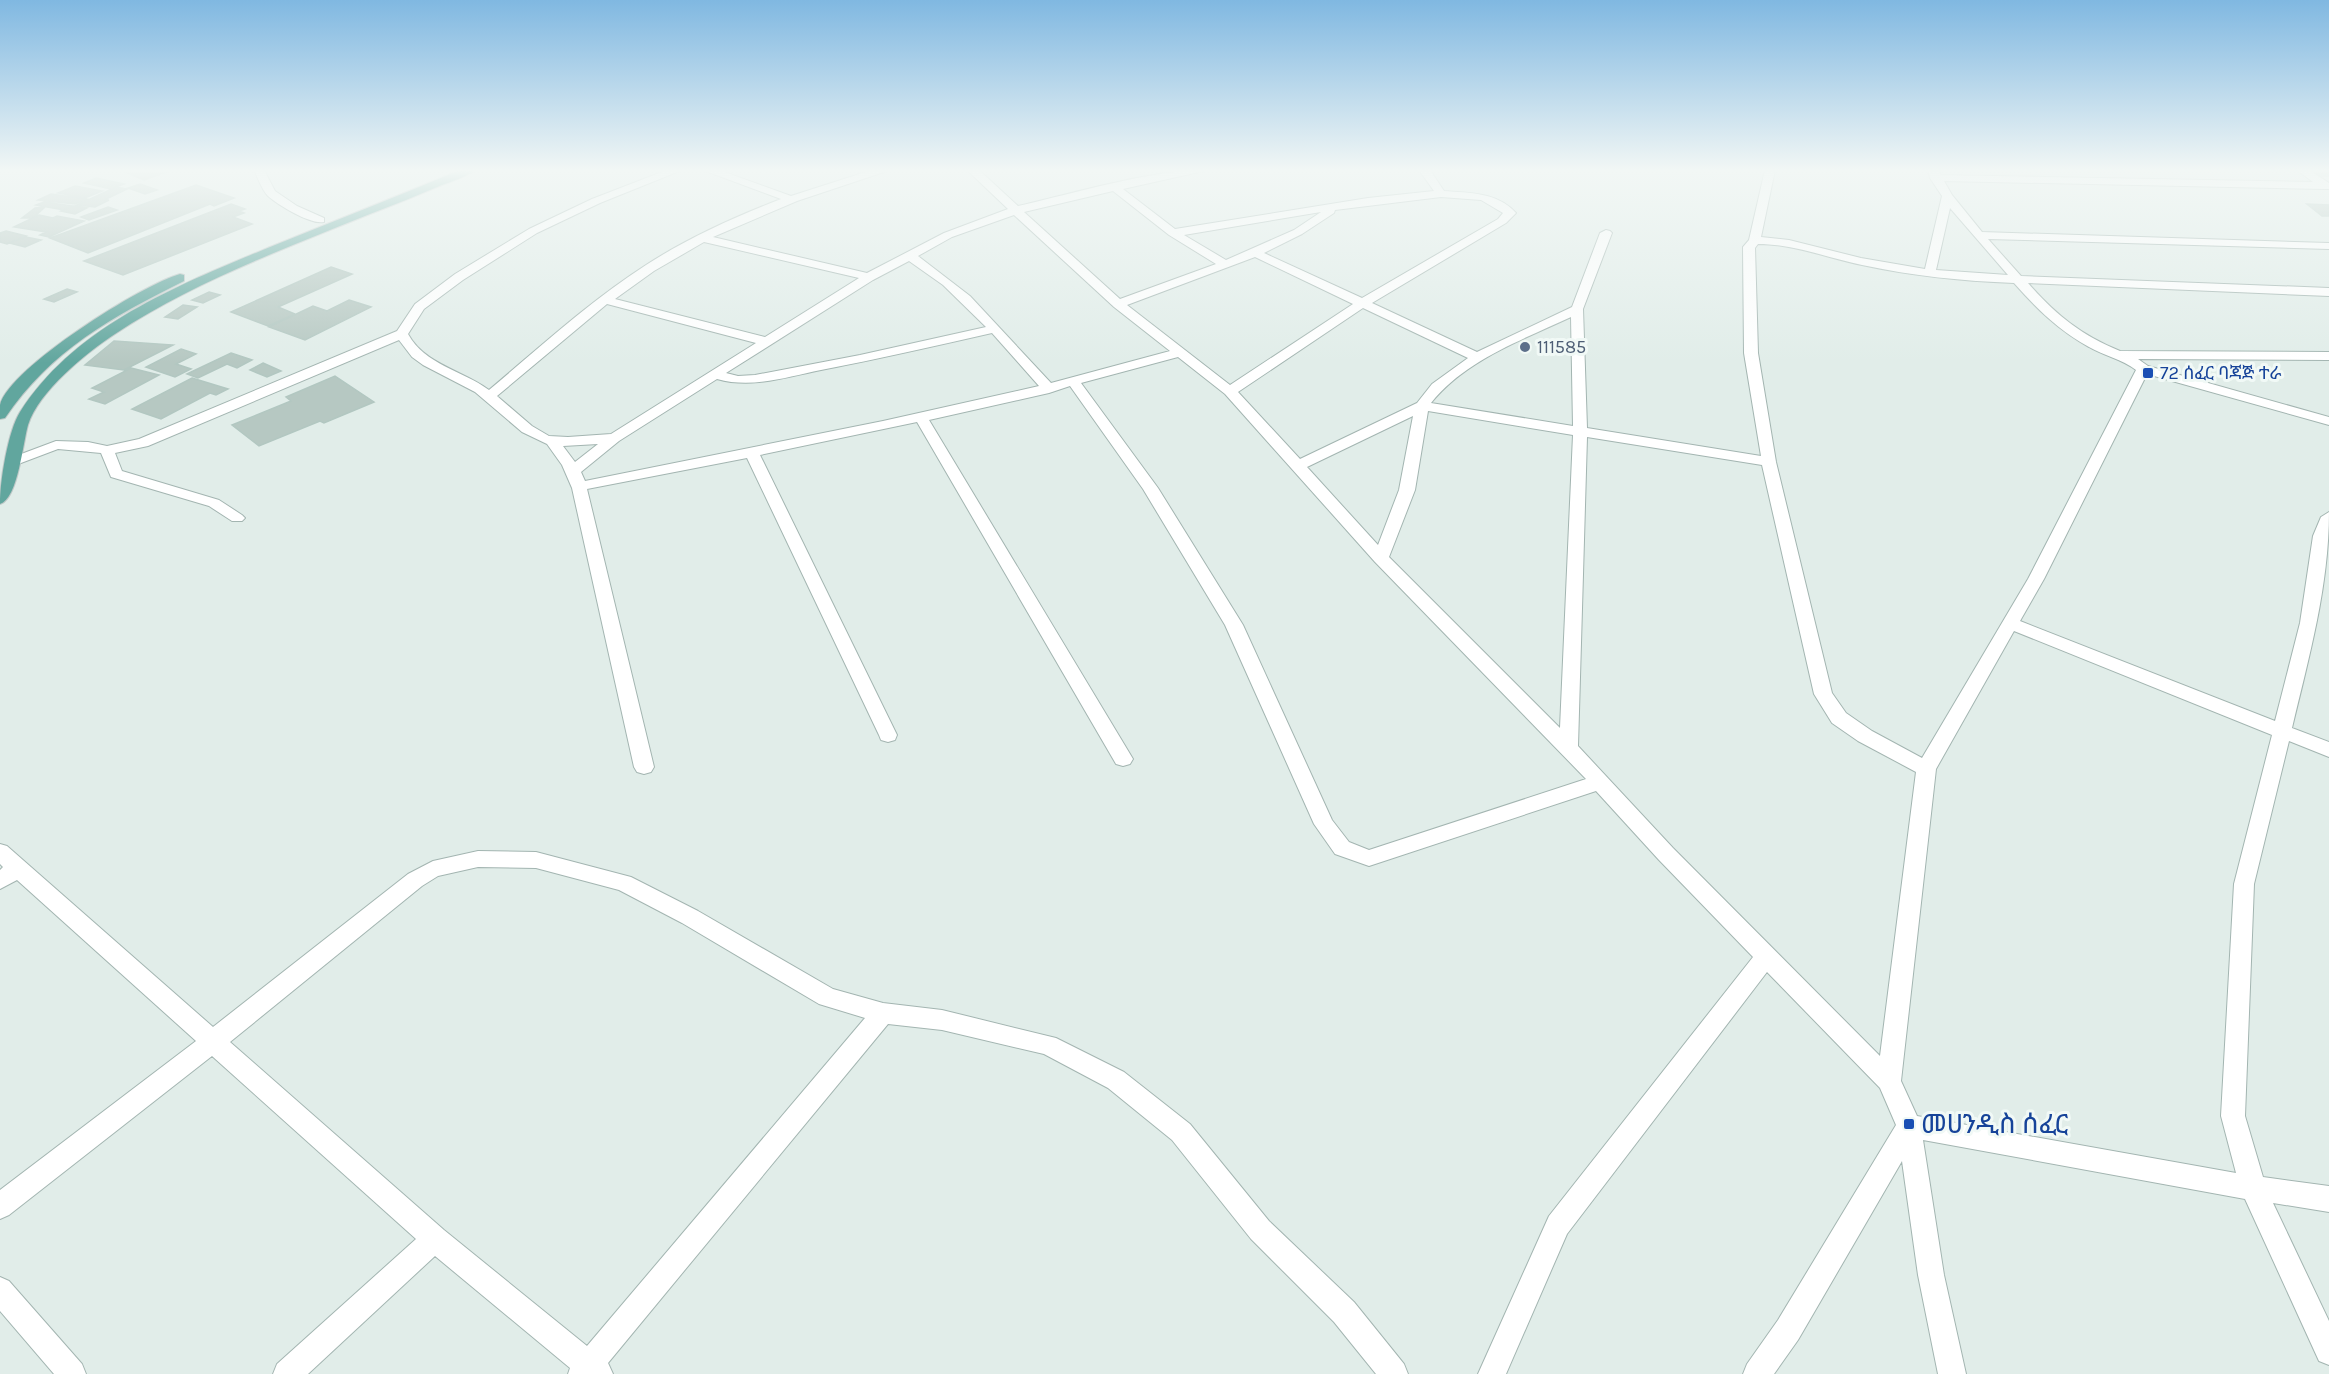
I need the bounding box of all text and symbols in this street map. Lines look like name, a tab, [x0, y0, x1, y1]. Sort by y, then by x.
place label: 111585	[1537, 336, 1586, 358]
marker: 111585	[1518, 340, 1532, 354]
place label: 72 ሰፈር ባጃጅ ተራ	[2160, 362, 2282, 384]
marker: 72 ሰፈር ባጃጅ ተራ	[2141, 366, 2155, 380]
place label: መሀንዲስ ሰፈር	[1921, 1108, 2069, 1140]
marker: መሀንዲስ ሰፈር	[1902, 1117, 1916, 1131]

